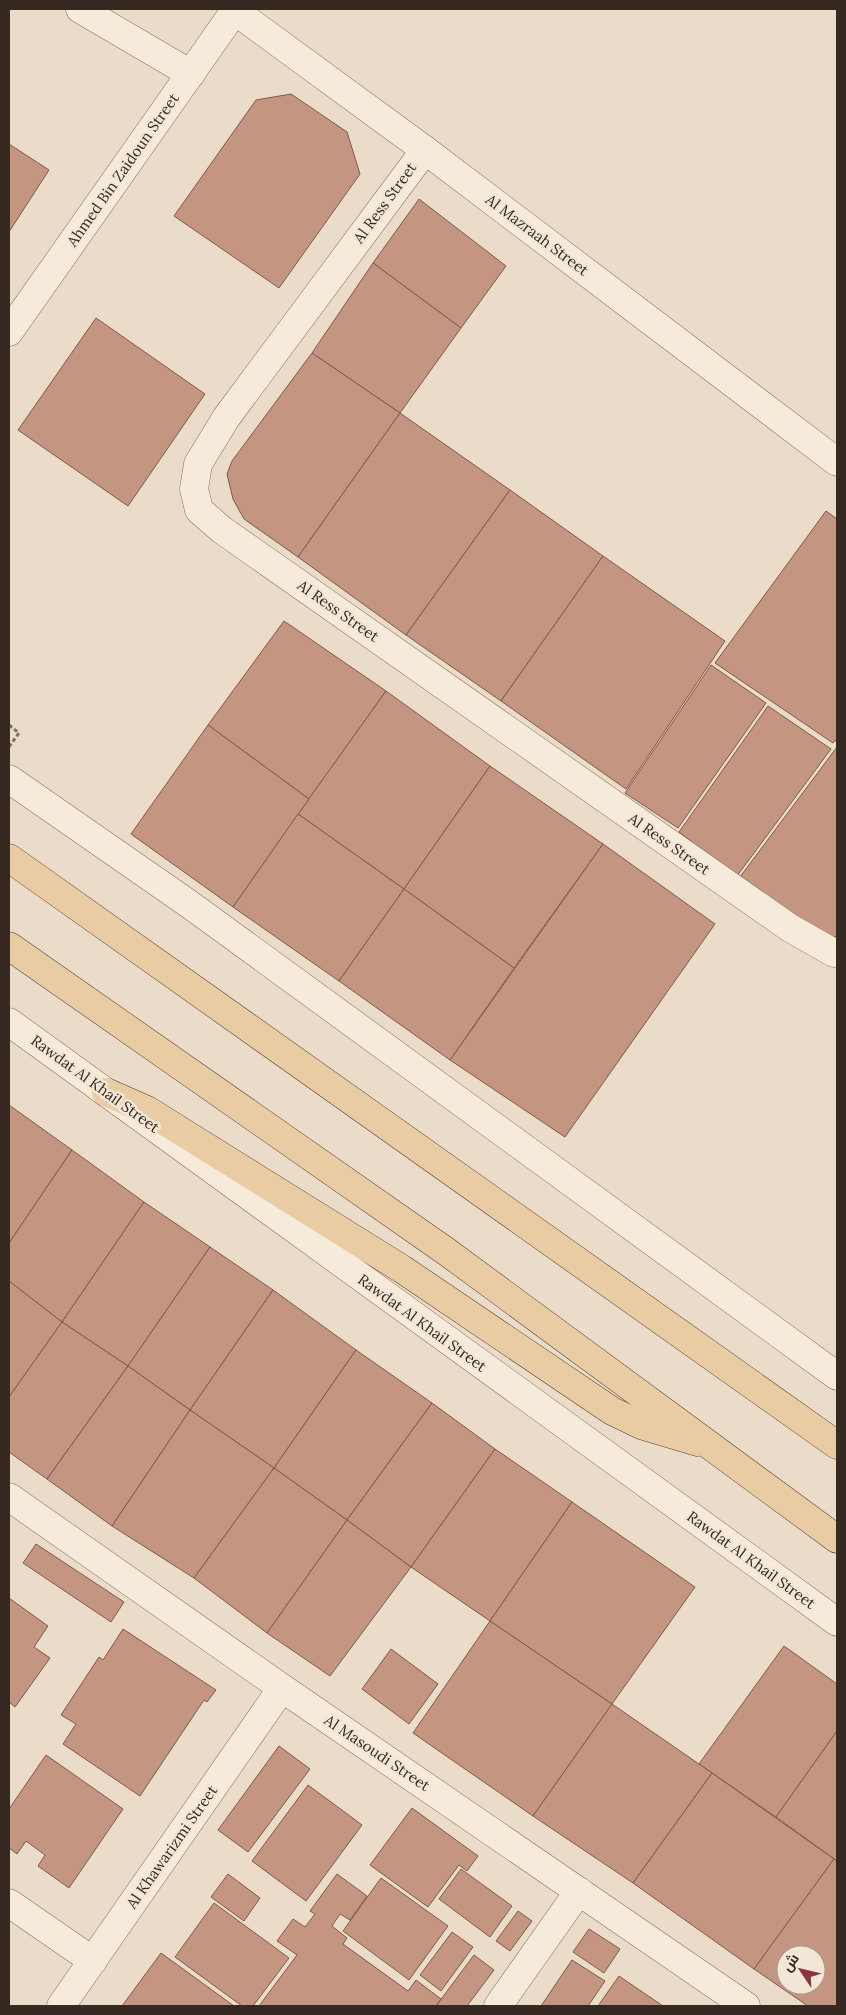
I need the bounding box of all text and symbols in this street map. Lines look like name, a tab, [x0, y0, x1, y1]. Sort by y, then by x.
street label: Ahmed Bin Zaidoun Street	[62, 89, 183, 251]
street label: Al Ress Street	[348, 158, 420, 248]
street label: Al Mazraah Street	[481, 189, 593, 280]
street label: Al Ress Street	[293, 575, 383, 646]
street label: Al Ress Street	[624, 808, 714, 879]
street label: Rawdat Al Khail Street	[27, 1031, 163, 1137]
street label: Rawdat Al Khail Street	[354, 1270, 490, 1376]
street label: Rawdat Al Khail Street	[683, 1507, 819, 1613]
street label: Al Masoudi Street	[320, 1710, 434, 1795]
street label: Al Khawarizmi Street	[121, 1781, 221, 1913]
north arrow	[776, 1945, 826, 1995]
text: ش	[778, 1950, 803, 1975]

